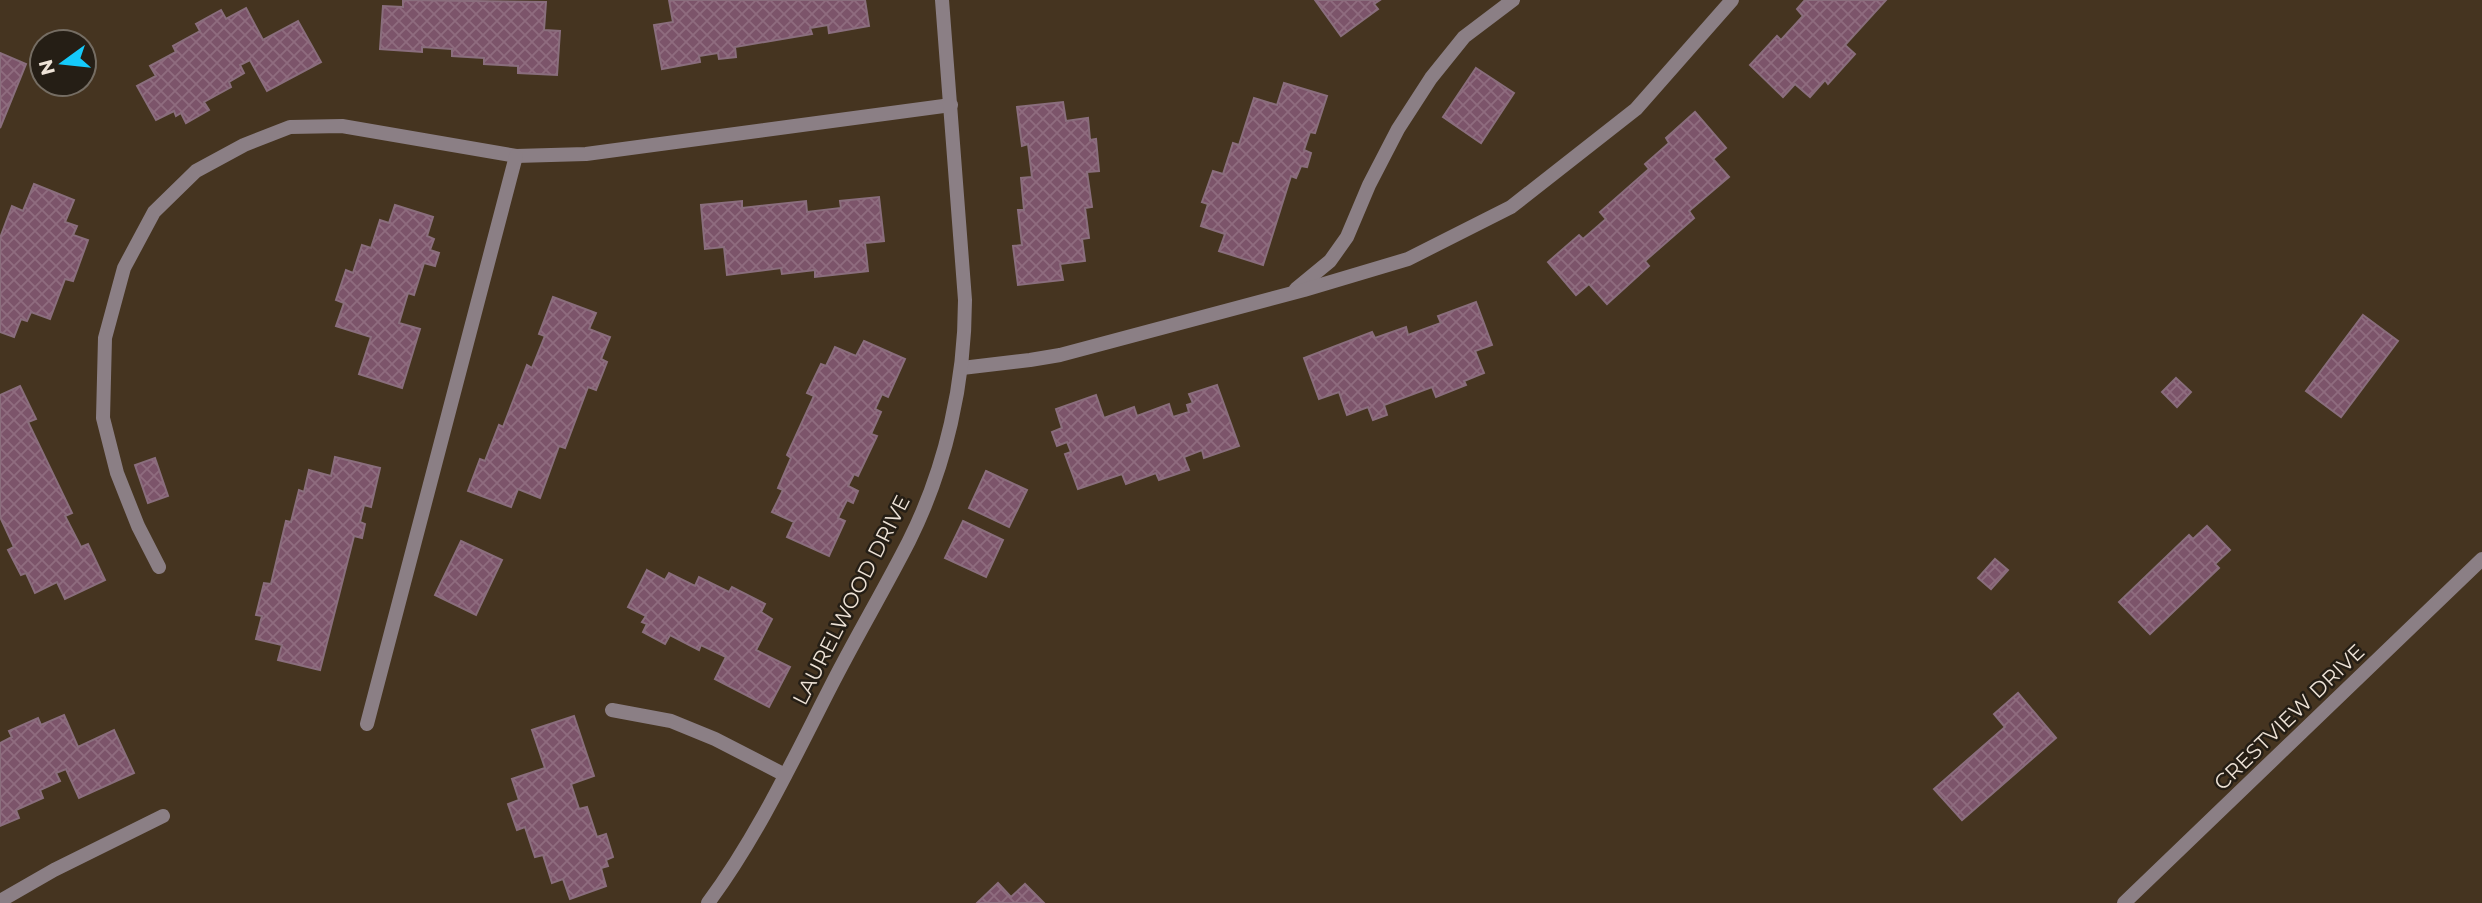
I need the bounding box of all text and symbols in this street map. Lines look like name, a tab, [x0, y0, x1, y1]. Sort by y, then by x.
north arrow	[28, 28, 98, 98]
text: N	[34, 57, 60, 78]
street label: LAURELWOOD DRIVE	[787, 491, 915, 709]
street label: CRESTVIEW DRIVE	[2209, 639, 2369, 795]

